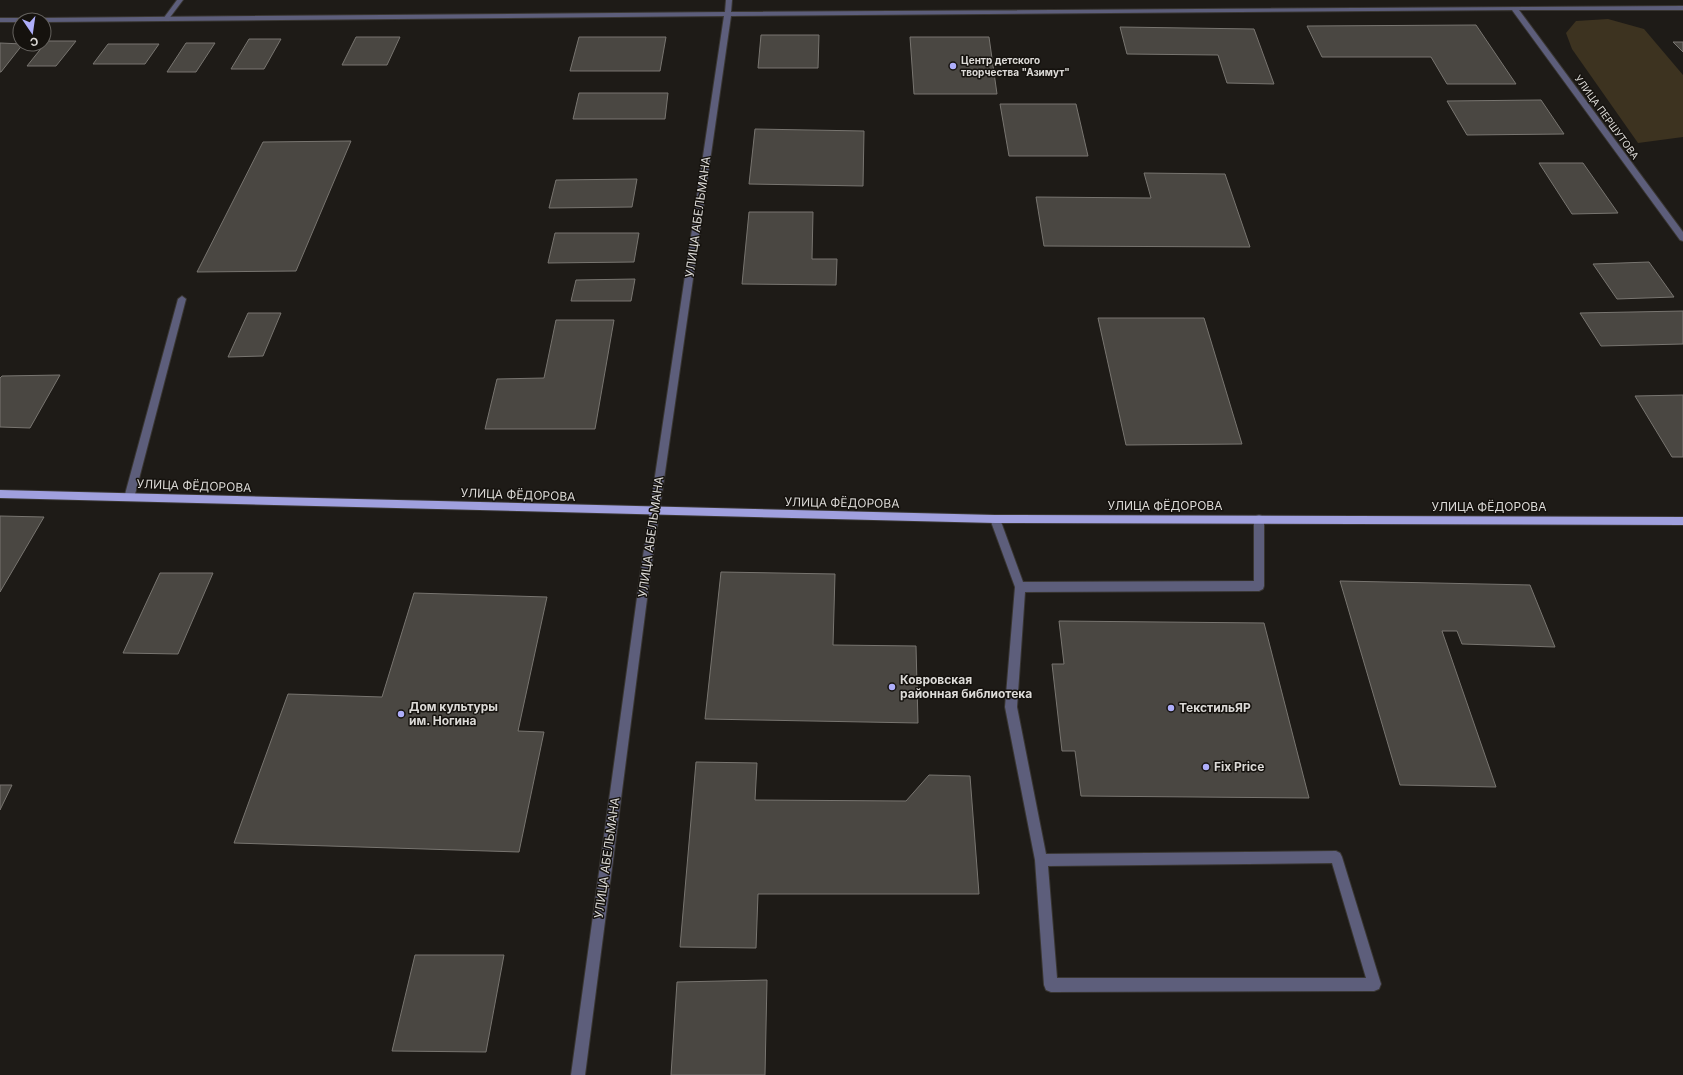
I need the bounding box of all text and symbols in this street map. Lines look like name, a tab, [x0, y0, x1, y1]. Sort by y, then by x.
north arrow	[12, 12, 52, 52]
text: С	[29, 34, 40, 49]
place label: Центр детского творчества "Азимут"	[961, 54, 1070, 79]
marker: Центр детского творчества "Азимут"	[948, 61, 958, 71]
street label: УЛИЦА ПЕРШУТОВА	[1572, 72, 1642, 162]
street label: УЛИЦА АБЕЛЬМАНА	[682, 155, 713, 278]
street label: УЛИЦА АБЕЛЬМАНА	[635, 475, 666, 598]
street label: УЛИЦА ФЁДОРОВА	[136, 476, 252, 495]
street label: УЛИЦА ФЁДОРОВА	[460, 485, 576, 504]
street label: УЛИЦА ФЁДОРОВА	[784, 494, 900, 511]
street label: УЛИЦА ФЁДОРОВА	[1108, 498, 1223, 513]
street label: УЛИЦА ФЁДОРОВА	[1432, 499, 1547, 514]
place label: Ковровская районная библиотека	[900, 672, 1032, 701]
marker: Ковровская районная библиотека	[887, 682, 897, 692]
place label: Дом культуры им. Ногина	[409, 699, 498, 728]
place label: ТекстильЯР	[1179, 700, 1251, 715]
marker: ТекстильЯР	[1166, 703, 1176, 713]
marker: Дом культуры им. Ногина	[396, 709, 406, 719]
place label: Fix Price	[1214, 759, 1264, 774]
marker: Fix Price	[1201, 762, 1211, 772]
street label: УЛИЦА АБЕЛЬМАНА	[591, 796, 622, 919]

